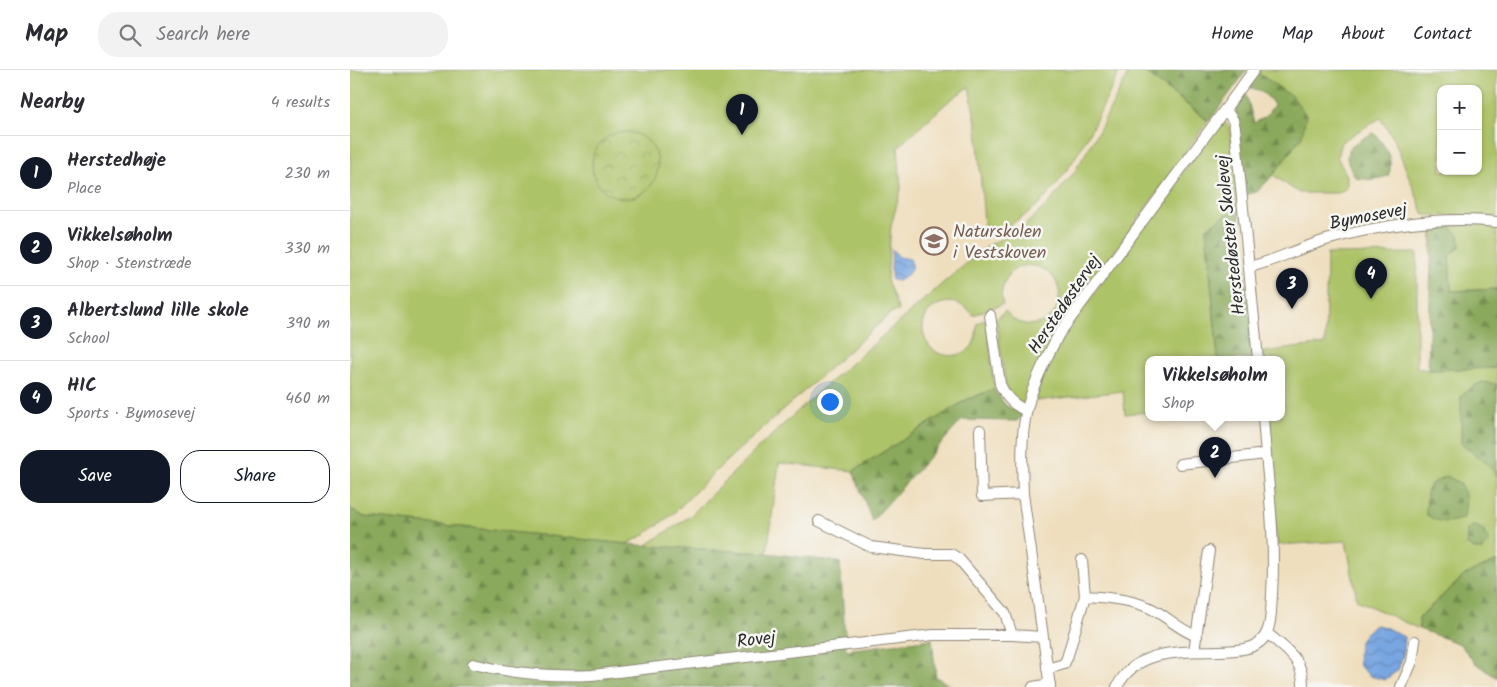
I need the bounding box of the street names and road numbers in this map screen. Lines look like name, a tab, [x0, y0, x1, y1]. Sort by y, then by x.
street label: Herstedøster Skolevej	[1209, 152, 1254, 316]
street label: Bymosevej	[1327, 195, 1411, 239]
street label: Herstedøstervej	[1021, 248, 1110, 361]
street label: Rovej	[735, 624, 779, 657]

